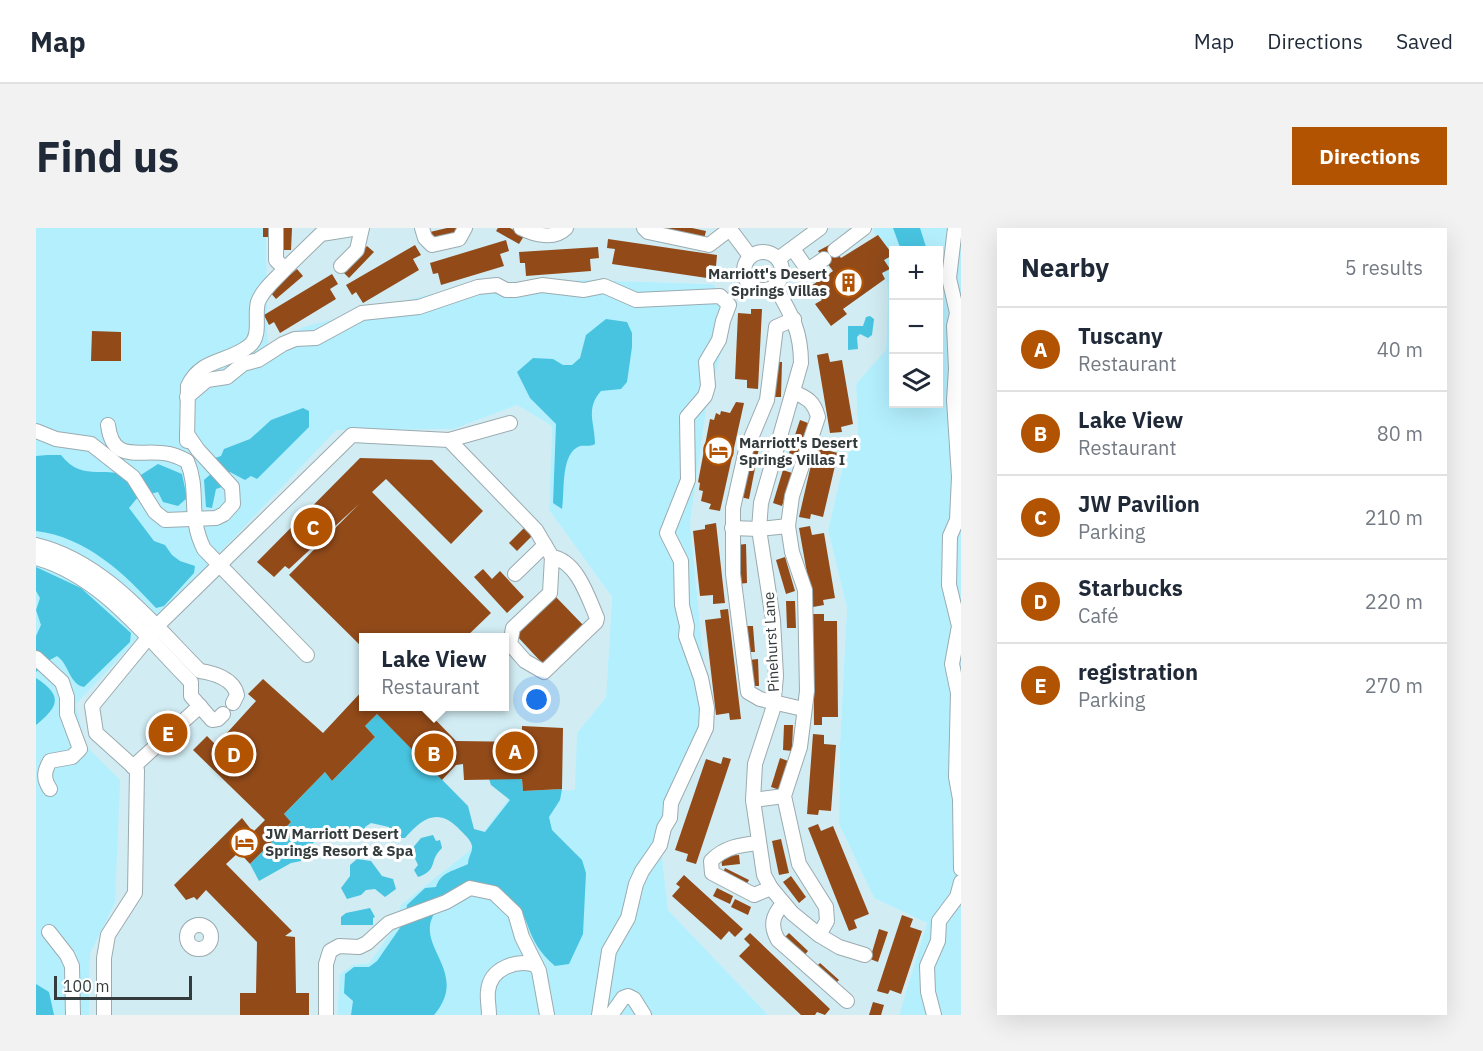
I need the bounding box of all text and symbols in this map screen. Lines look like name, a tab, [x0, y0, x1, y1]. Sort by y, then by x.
text: Map	[30, 23, 86, 60]
text: Map	[1194, 27, 1234, 55]
text: Directions	[1267, 27, 1363, 55]
text: Saved	[1396, 27, 1453, 55]
button: Directions	[1292, 127, 1447, 185]
text: Find us	[36, 129, 179, 184]
map controls	[889, 246, 943, 408]
button: +	[889, 246, 943, 300]
text: Nearby	[1021, 250, 1109, 284]
text: 5 results	[1345, 254, 1423, 281]
place label: Marriott's Desert Springs Villas	[708, 264, 827, 300]
building icon: Marriott's Desert Springs Villas	[832, 266, 864, 298]
button: −	[889, 300, 943, 354]
text: Tuscany	[1078, 321, 1163, 350]
text: A	[1034, 336, 1047, 363]
text: 40 m	[1377, 336, 1423, 363]
text: Restaurant	[1078, 350, 1176, 377]
button: layers	[889, 354, 943, 408]
text: Lake View	[1078, 405, 1183, 434]
text: B	[1034, 420, 1047, 447]
text: 80 m	[1377, 420, 1423, 447]
place label: Marriott's Desert Springs Villas I	[739, 433, 858, 469]
text: Restaurant	[1078, 434, 1176, 461]
hotel icon: Marriott's Desert Springs Villas I	[702, 435, 734, 467]
text: JW Pavilion	[1078, 489, 1200, 518]
pin: C	[294, 504, 332, 550]
text: C	[1034, 504, 1047, 531]
text: 210 m	[1365, 504, 1423, 531]
text: Parking	[1078, 518, 1145, 545]
text: Starbucks	[1078, 573, 1183, 602]
text: D	[1034, 588, 1047, 615]
text: 220 m	[1365, 588, 1423, 615]
street label: Pinehurst Lane	[759, 591, 783, 693]
text: Café	[1078, 602, 1118, 629]
popup	[359, 633, 509, 711]
text: Lake View	[381, 644, 487, 673]
text: registration	[1078, 657, 1198, 686]
text: E	[1034, 672, 1047, 699]
text: 270 m	[1365, 672, 1423, 699]
text: Restaurant	[381, 673, 480, 700]
your location	[522, 685, 551, 714]
text: Parking	[1078, 686, 1145, 713]
pin: E	[148, 710, 188, 756]
pin: A	[496, 728, 534, 774]
pin: B	[414, 730, 454, 776]
pin: D	[214, 732, 254, 776]
place label: JW Marriott Desert Springs Resort & Spa	[265, 824, 414, 860]
hotel icon: JW Marriott Desert Springs Resort & Spa	[228, 826, 260, 858]
scale bar	[54, 973, 192, 1000]
text: 100 m	[63, 976, 110, 996]

